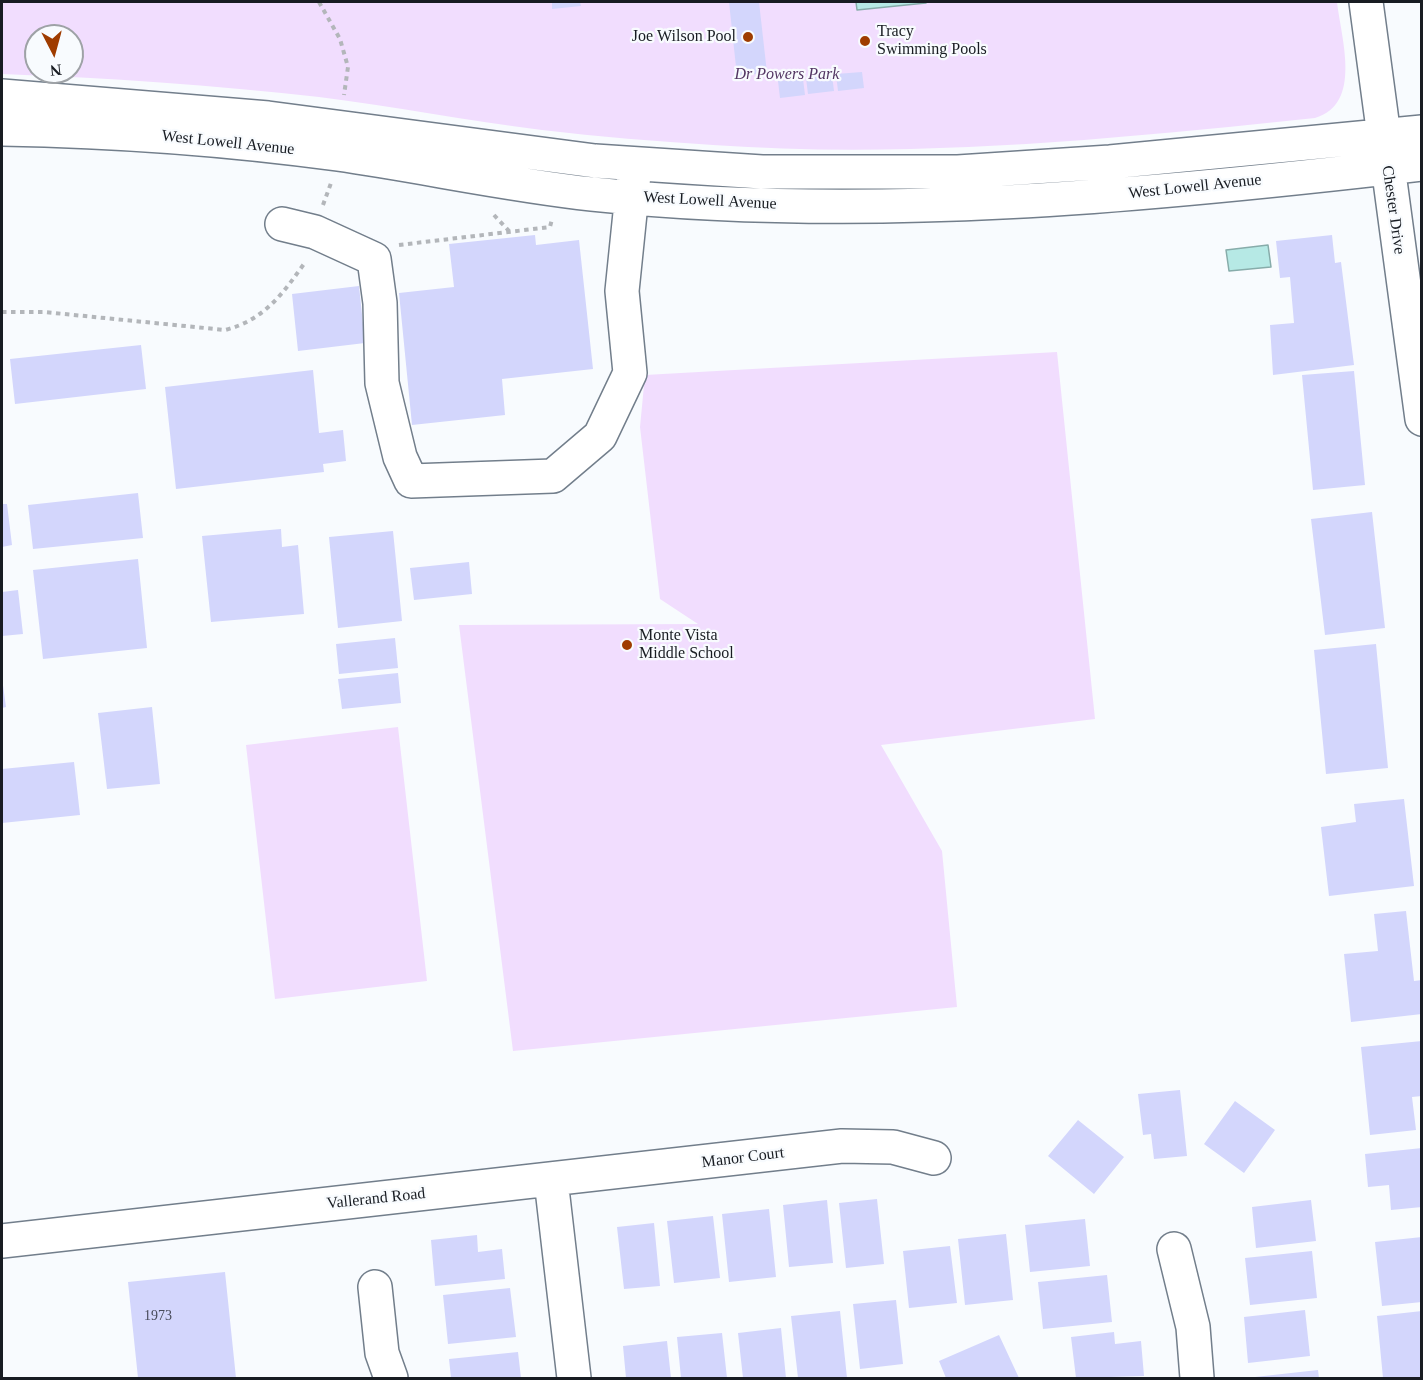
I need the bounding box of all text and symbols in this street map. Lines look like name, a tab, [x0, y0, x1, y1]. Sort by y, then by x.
place label: Tracy Swimming Pools	[877, 22, 987, 60]
north arrow	[24, 24, 84, 84]
place label: Joe Wilson Pool	[632, 27, 736, 47]
marker: Joe Wilson Pool	[741, 30, 755, 44]
marker: Tracy Swimming Pools	[858, 34, 872, 48]
text: N	[49, 61, 62, 79]
park label: Dr Powers Park	[735, 65, 839, 85]
street label: West Lowell Avenue	[161, 126, 295, 160]
street label: Chester Drive	[1377, 164, 1409, 256]
street label: West Lowell Avenue	[1128, 170, 1262, 204]
street label: West Lowell Avenue	[643, 188, 777, 214]
place label: Monte Vista Middle School	[639, 626, 734, 664]
marker: Monte Vista Middle School	[620, 638, 634, 652]
street label: Manor Court	[701, 1143, 785, 1173]
street label: Vallerand Road	[326, 1184, 426, 1214]
house number: 1973	[144, 1308, 172, 1324]

